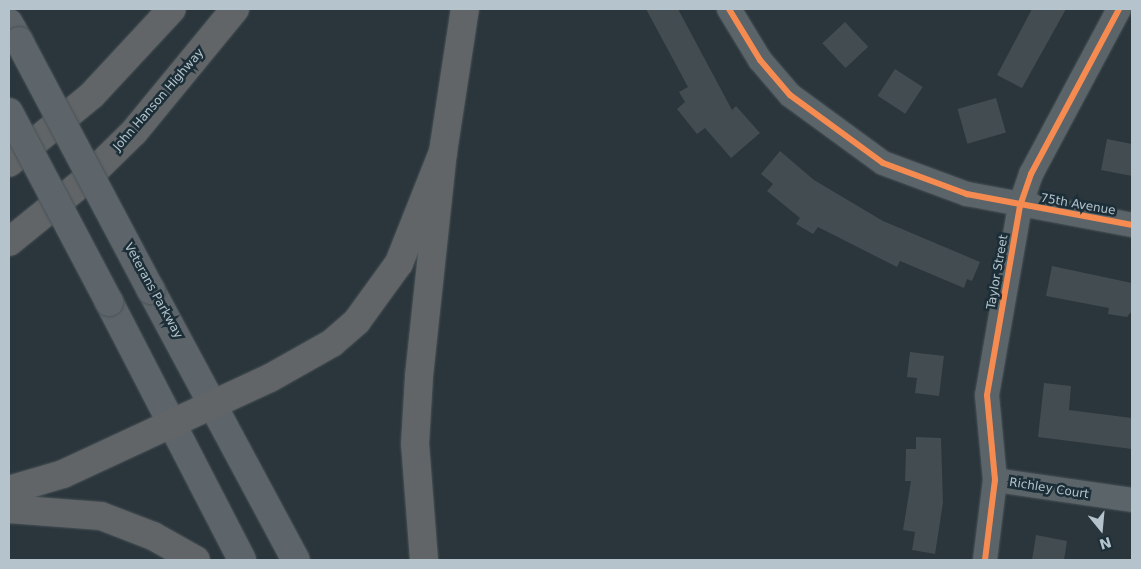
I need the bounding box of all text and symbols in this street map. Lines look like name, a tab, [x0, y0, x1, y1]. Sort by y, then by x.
street label: John Hanson Highway	[111, 46, 207, 154]
street label: 75th Avenue	[1039, 191, 1117, 219]
street label: Taylor Street	[984, 233, 1012, 311]
street label: Veterans Parkway	[121, 241, 185, 341]
street label: Richley Court	[1008, 476, 1090, 502]
north arrow	[1076, 504, 1126, 554]
text: N	[1097, 534, 1113, 553]

